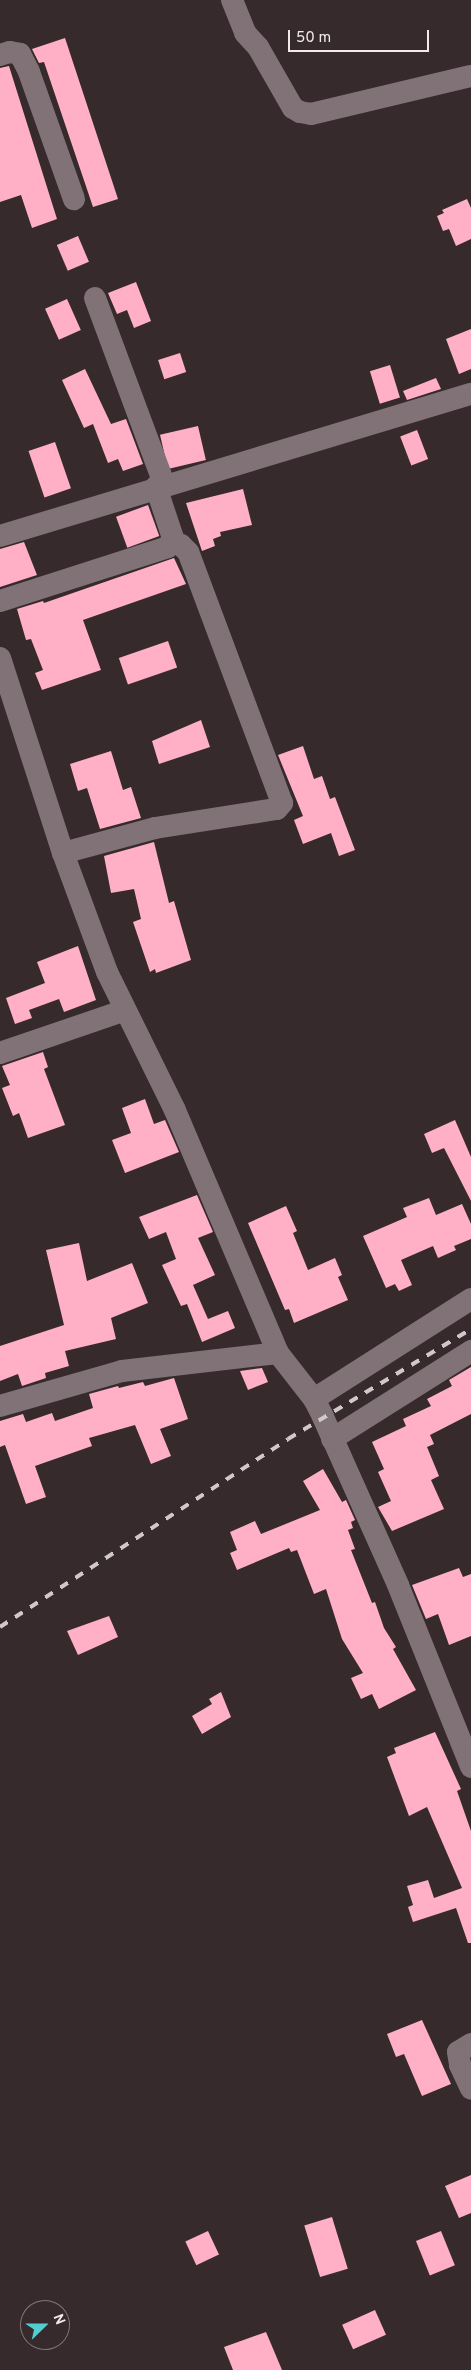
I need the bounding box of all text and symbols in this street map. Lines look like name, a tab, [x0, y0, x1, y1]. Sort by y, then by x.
scale bar	[291, 20, 432, 52]
text: 50 m	[296, 29, 331, 48]
north arrow	[20, 2300, 70, 2350]
text: N	[49, 2312, 68, 2327]

